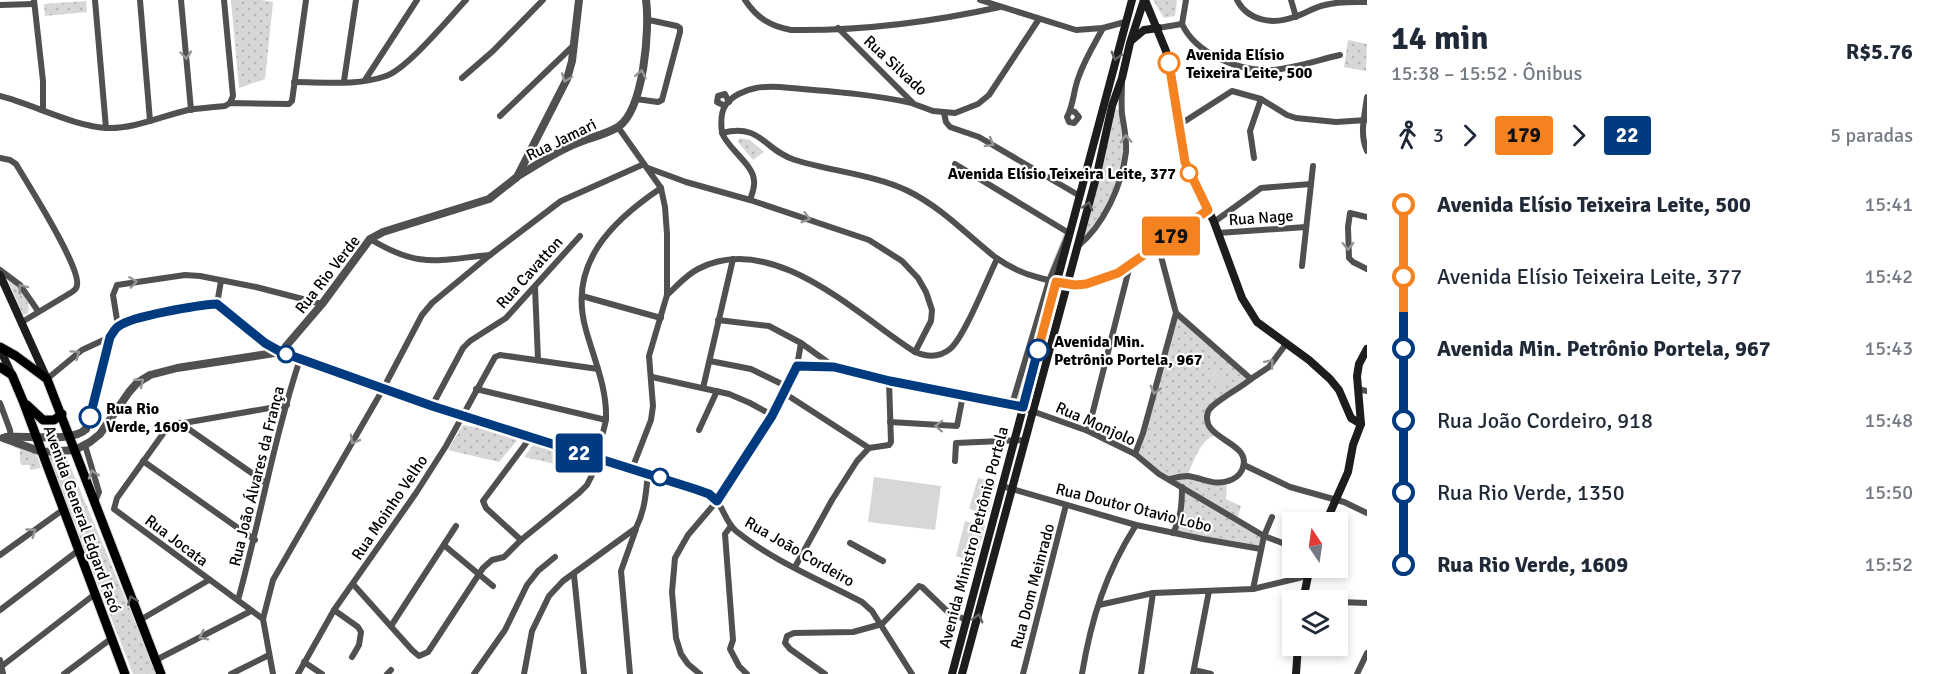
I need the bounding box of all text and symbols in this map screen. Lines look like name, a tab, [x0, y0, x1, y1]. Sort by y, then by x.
text: 14 min	[1391, 18, 1488, 59]
street label: Rua Silvado	[859, 31, 931, 100]
text: R$5.76	[1846, 38, 1913, 65]
place label: Avenida Elísio Teixeira Leite, 500	[1186, 45, 1313, 83]
one-way arrow	[179, 50, 192, 59]
one-way arrow	[1111, 50, 1123, 61]
marker: Avenida Elísio Teixeira Leite, 500	[1158, 52, 1180, 74]
text: 15:38 – 15:52 · Ônibus	[1391, 61, 1582, 86]
one-way arrow	[634, 70, 647, 80]
one-way arrow	[561, 72, 574, 83]
street label: Rua Jamari	[523, 114, 600, 166]
icon: walk	[1391, 119, 1424, 152]
icon: forward	[1453, 119, 1486, 152]
icon: forward	[1562, 119, 1595, 152]
text: 179	[1507, 122, 1541, 148]
text: 22	[1616, 122, 1639, 148]
text: 3	[1433, 123, 1444, 148]
text: 5 paradas	[1830, 123, 1913, 148]
one-way arrow	[1119, 134, 1132, 143]
one-way arrow	[983, 136, 994, 147]
place label: Avenida Elísio Teixeira Leite, 377	[948, 164, 1176, 184]
marker: Avenida Elísio Teixeira Leite, 377	[1180, 164, 1198, 182]
text: Avenida Elísio Teixeira Leite, 500	[1437, 191, 1751, 218]
text: 15:41	[1864, 192, 1913, 217]
one-way arrow	[1081, 201, 1093, 212]
street label: Rua Nage	[1228, 206, 1294, 230]
one-way arrow	[800, 211, 811, 223]
line badge: 179	[1136, 216, 1206, 256]
text: 179	[1154, 223, 1188, 249]
street label: Rua Rio Verde	[291, 231, 365, 318]
street label: Rua Cavatton	[492, 232, 567, 313]
one-way arrow	[1342, 242, 1354, 251]
text: Avenida Elísio Teixeira Leite, 377	[1437, 263, 1742, 290]
text: 15:42	[1864, 264, 1913, 289]
one-way arrow	[128, 276, 137, 288]
one-way arrow	[18, 283, 29, 294]
place label: Avenida Min. Petrônio Portela, 967	[1054, 332, 1203, 370]
text: Avenida Min. Petrônio Portela, 967	[1437, 335, 1771, 362]
text: 15:43	[1864, 336, 1913, 361]
marker: Avenida Min. Petrônio Portela, 967	[1027, 339, 1049, 361]
unlabelled marker	[277, 345, 295, 363]
one-way arrow	[70, 350, 81, 361]
one-way arrow	[1263, 359, 1274, 370]
one-way arrow	[134, 379, 145, 390]
street label: Rua João Álvares da França	[225, 384, 289, 568]
one-way arrow	[1149, 385, 1162, 395]
street label: Rua Monjolo	[1053, 397, 1139, 450]
place label: Rua Rio Verde, 1609	[106, 399, 189, 437]
marker: Rua Rio Verde, 1609	[79, 406, 101, 428]
text: Rua João Cordeiro, 918	[1437, 407, 1653, 434]
text: 15:48	[1864, 408, 1913, 433]
one-way arrow	[935, 419, 944, 432]
street label: Avenida General Edgard Facó	[39, 423, 125, 616]
street label: Avenida Ministro Petrônio Portela	[935, 424, 1013, 650]
one-way arrow	[350, 434, 361, 444]
line badge: 22	[552, 434, 606, 472]
text: 22	[568, 440, 590, 466]
street label: Rua Moinho Velho	[347, 451, 432, 564]
unlabelled marker	[651, 468, 669, 486]
one-way arrow	[88, 469, 100, 480]
street label: Rua Doutor Otavio Lobo	[1053, 479, 1214, 537]
text: Rua Rio Verde, 1350	[1437, 479, 1625, 506]
text: 15:50	[1864, 480, 1913, 505]
street label: Rua Jocata	[141, 510, 212, 571]
street label: Rua João Cordeiro	[741, 512, 858, 591]
north arrow	[1282, 512, 1348, 578]
map controls	[1282, 512, 1348, 656]
street label: Rua Dom Meinrado	[1007, 521, 1059, 651]
one-way arrow	[25, 528, 36, 539]
text: Rua Rio Verde, 1609	[1437, 551, 1628, 578]
text: 15:52	[1864, 552, 1913, 577]
button: layers	[1282, 590, 1348, 656]
one-way arrow	[127, 595, 139, 606]
one-way arrow	[971, 613, 983, 623]
one-way arrow	[199, 629, 210, 640]

